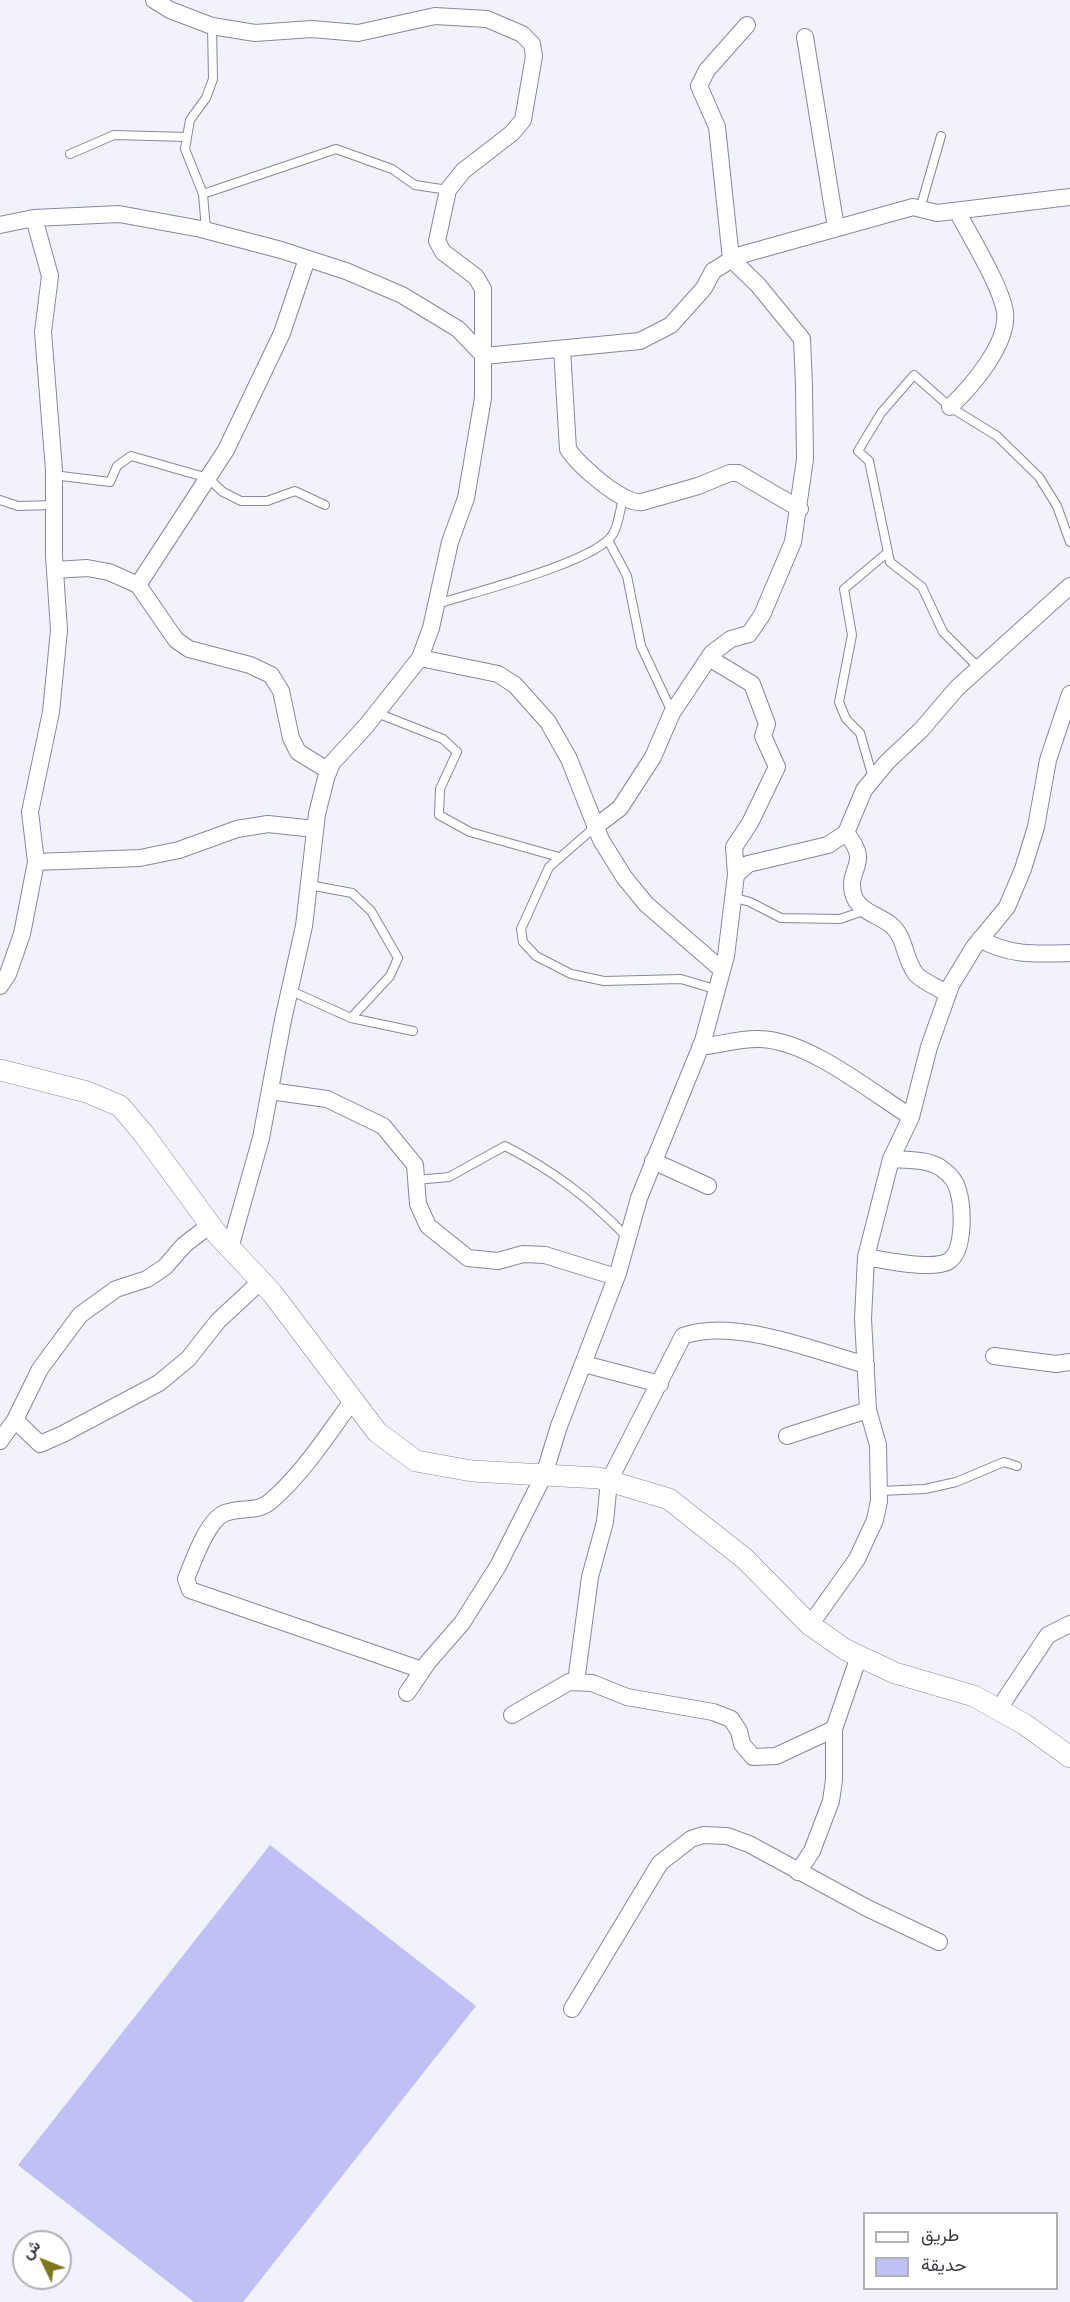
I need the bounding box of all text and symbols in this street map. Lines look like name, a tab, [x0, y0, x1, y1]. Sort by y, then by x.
legend	[863, 2212, 1058, 2290]
text: طريق	[921, 2223, 959, 2245]
north arrow	[12, 2230, 72, 2290]
text: ش	[16, 2235, 43, 2262]
text: حديقة	[921, 2253, 967, 2275]

